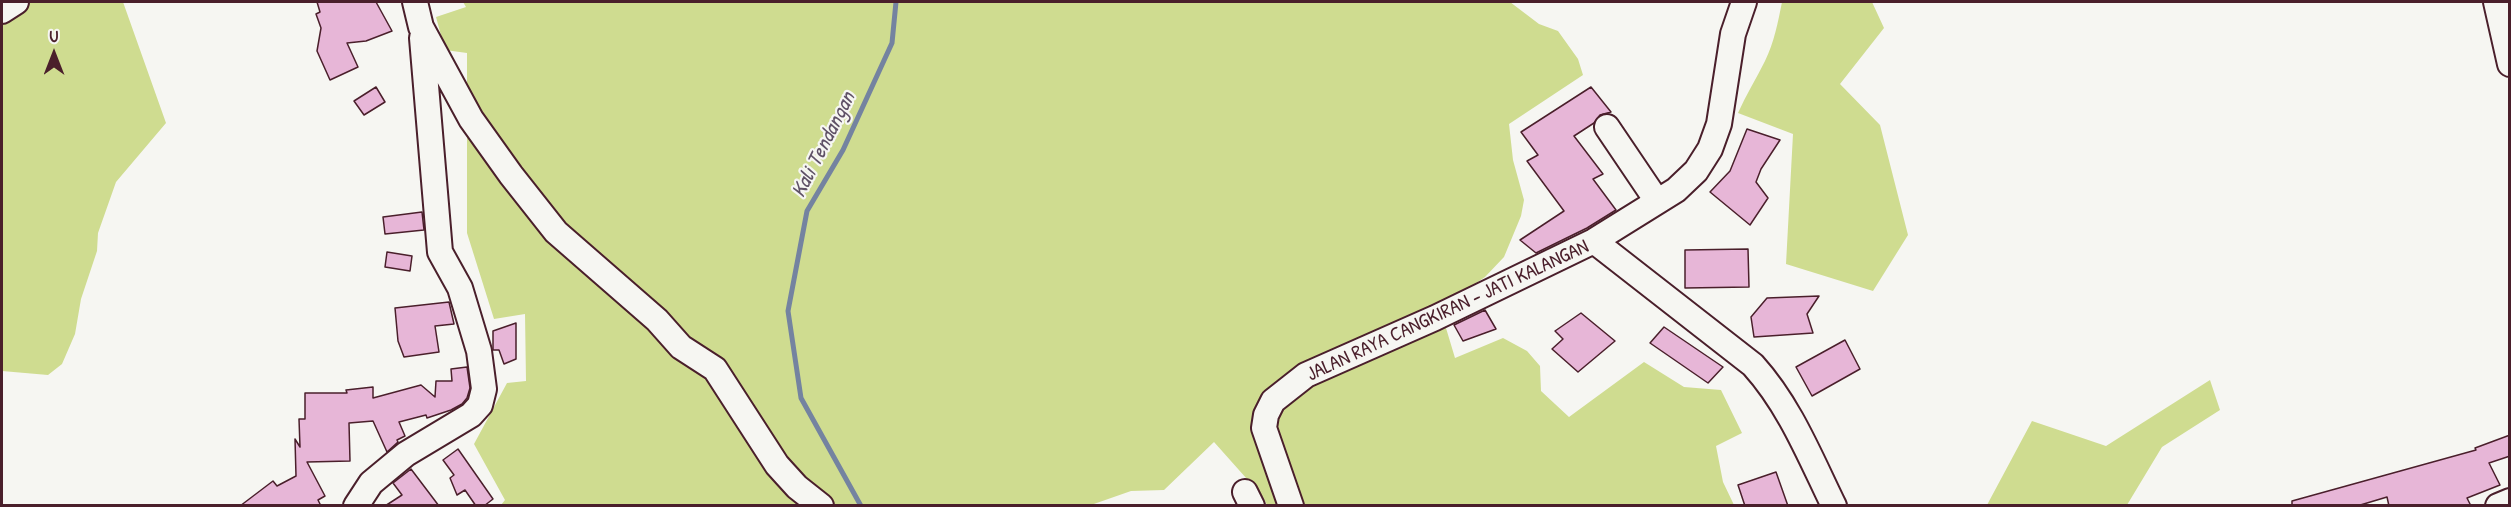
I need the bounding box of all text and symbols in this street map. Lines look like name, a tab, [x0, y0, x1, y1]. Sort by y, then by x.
north arrow	[24, 24, 84, 84]
text: U	[50, 25, 58, 47]
water label: Kali Tendangan	[787, 88, 861, 202]
street label: JALAN RAYA CANGKIRAN - JATI KALANGAN	[1303, 235, 1593, 387]

